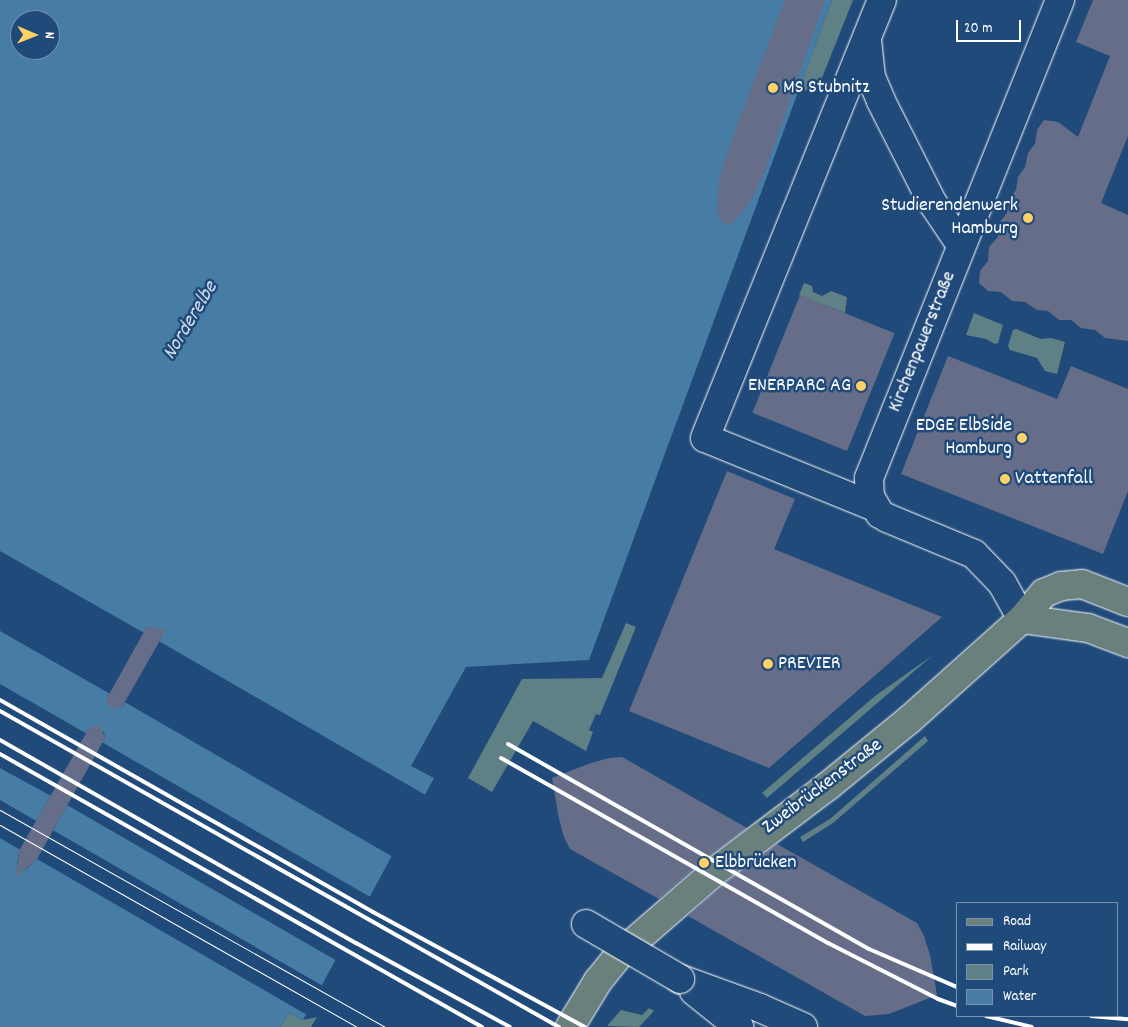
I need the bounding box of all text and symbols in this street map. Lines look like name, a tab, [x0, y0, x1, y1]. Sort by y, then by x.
north arrow	[10, 10, 60, 60]
scale bar	[958, 10, 1023, 42]
text: 20 m	[964, 18, 992, 40]
text: N	[39, 32, 59, 39]
place label: MS Stubnitz	[783, 76, 869, 100]
marker: MS Stubnitz	[767, 82, 779, 94]
place label: Studierendenwerk Hamburg	[881, 195, 1018, 242]
marker: Studierendenwerk Hamburg	[1022, 212, 1034, 224]
street label: Kirchenpauerstraße	[884, 268, 962, 416]
water label: Norderelbe	[158, 277, 224, 365]
place label: ENERPARC AG	[748, 374, 851, 398]
marker: ENERPARC AG	[855, 380, 867, 392]
place label: EDGE ElbSide Hamburg	[916, 414, 1012, 461]
marker: EDGE ElbSide Hamburg	[1016, 432, 1028, 444]
place label: Vattenfall	[1015, 467, 1093, 491]
marker: Vattenfall	[999, 473, 1011, 485]
place label: PREVIER	[778, 652, 841, 676]
marker: PREVIER	[762, 658, 774, 670]
street label: Zweibrückenstraße	[758, 734, 888, 840]
place label: Elbbrücken	[715, 851, 796, 875]
marker: Elbbrücken	[697, 856, 711, 870]
legend	[956, 902, 1118, 1017]
text: Road	[1003, 911, 1031, 933]
text: Railway	[1003, 936, 1046, 958]
text: Park	[1003, 961, 1029, 983]
text: Water	[1003, 986, 1036, 1008]

